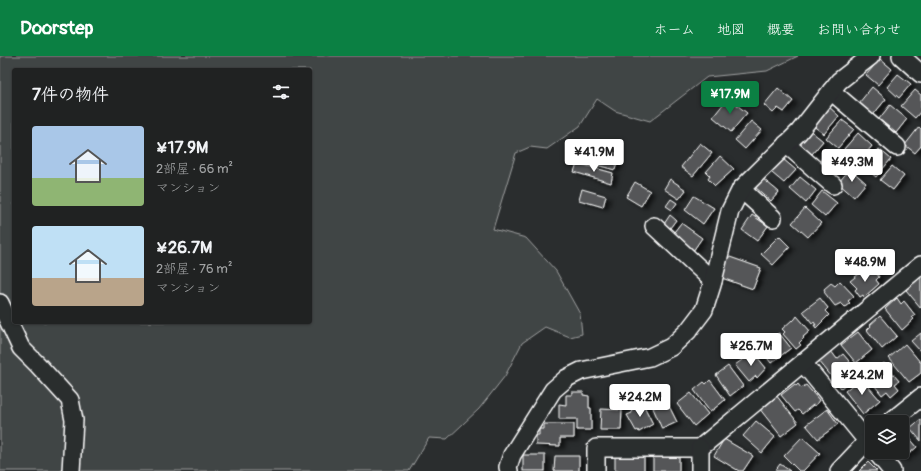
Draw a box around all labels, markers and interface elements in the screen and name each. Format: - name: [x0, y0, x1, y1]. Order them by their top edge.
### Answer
- text: Doorstep: [20, 16, 94, 40]
- text: ホーム: [654, 21, 695, 38]
- text: 地図: [717, 21, 745, 38]
- text: 概要: [767, 21, 795, 38]
- text: お問い合わせ: [817, 21, 901, 38]
- icon: filters: [270, 81, 292, 103]
- pin: ¥17.9M: [697, 81, 763, 115]
- text: 7件の物件: [32, 84, 109, 105]
- text: ¥17.9M: [710, 86, 750, 102]
- text: ¥17.9M: [156, 137, 208, 158]
- pin: ¥41.9M: [561, 139, 627, 173]
- icon: home: [64, 142, 112, 190]
- text: ¥41.9M: [574, 144, 614, 160]
- pin: ¥49.3M: [819, 149, 885, 183]
- text: ¥49.3M: [831, 154, 873, 170]
- text: 2部屋 · 66 m²: [156, 161, 233, 177]
- text: マンション: [156, 180, 220, 196]
- text: ¥26.7M: [156, 237, 212, 258]
- icon: home: [64, 242, 112, 290]
- pin: ¥48.9M: [832, 249, 898, 283]
- text: ¥48.9M: [844, 254, 886, 270]
- text: 2部屋 · 76 m²: [156, 261, 232, 277]
- text: マンション: [156, 280, 220, 296]
- pin: ¥26.7M: [718, 333, 784, 367]
- text: ¥26.7M: [730, 338, 772, 354]
- pin: ¥24.2M: [829, 362, 895, 396]
- text: ¥24.2M: [840, 367, 884, 383]
- pin: ¥24.2M: [607, 384, 673, 418]
- text: ¥24.2M: [618, 389, 662, 405]
- map controls: [865, 415, 909, 459]
- button: layers: [865, 415, 909, 459]

